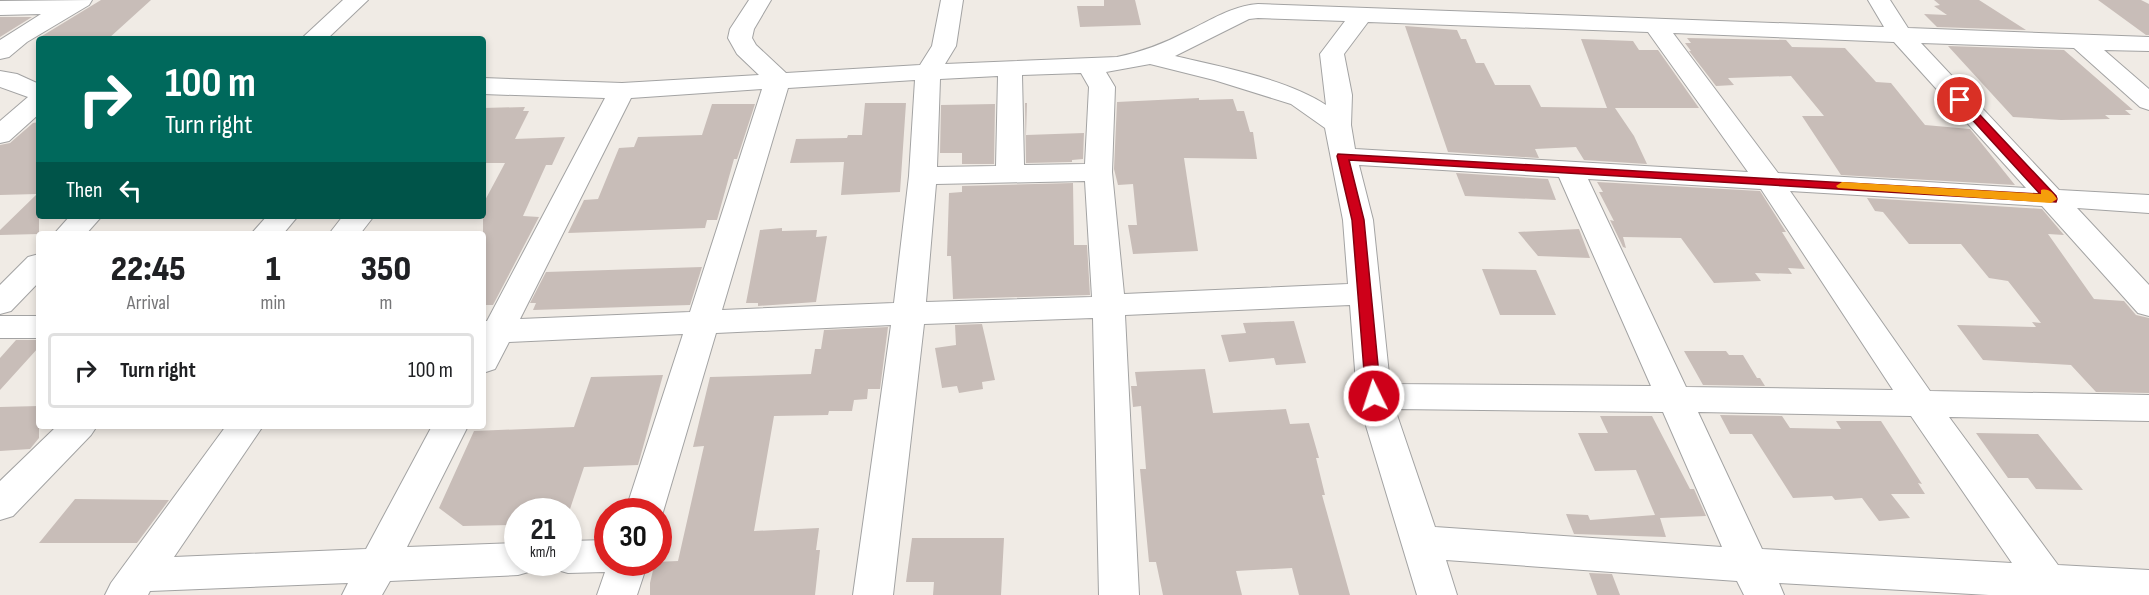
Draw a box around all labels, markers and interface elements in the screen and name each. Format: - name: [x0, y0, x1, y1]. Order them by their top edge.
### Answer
- text: 100 m: [165, 58, 256, 109]
- icon: right: [66, 60, 144, 138]
- pin: [1934, 74, 1985, 125]
- icon: arrive: [1943, 83, 1976, 116]
- text: Turn right: [165, 109, 252, 141]
- icon: left: [114, 174, 147, 207]
- text: Then: [66, 177, 102, 204]
- text: 22:45: [111, 248, 186, 291]
- text: 1: [266, 248, 280, 291]
- text: 350: [361, 248, 411, 291]
- text: Arrival: [127, 291, 170, 315]
- text: min: [261, 291, 286, 315]
- text: m: [379, 291, 392, 315]
- icon: right: [69, 354, 102, 387]
- text: Turn right: [120, 357, 196, 384]
- text: 100 m: [408, 357, 453, 384]
- position arrow: [1342, 364, 1406, 428]
- speed limit sign: 30: [594, 498, 672, 576]
- text: 21: [531, 512, 555, 548]
- text: km/h: [530, 543, 556, 562]

